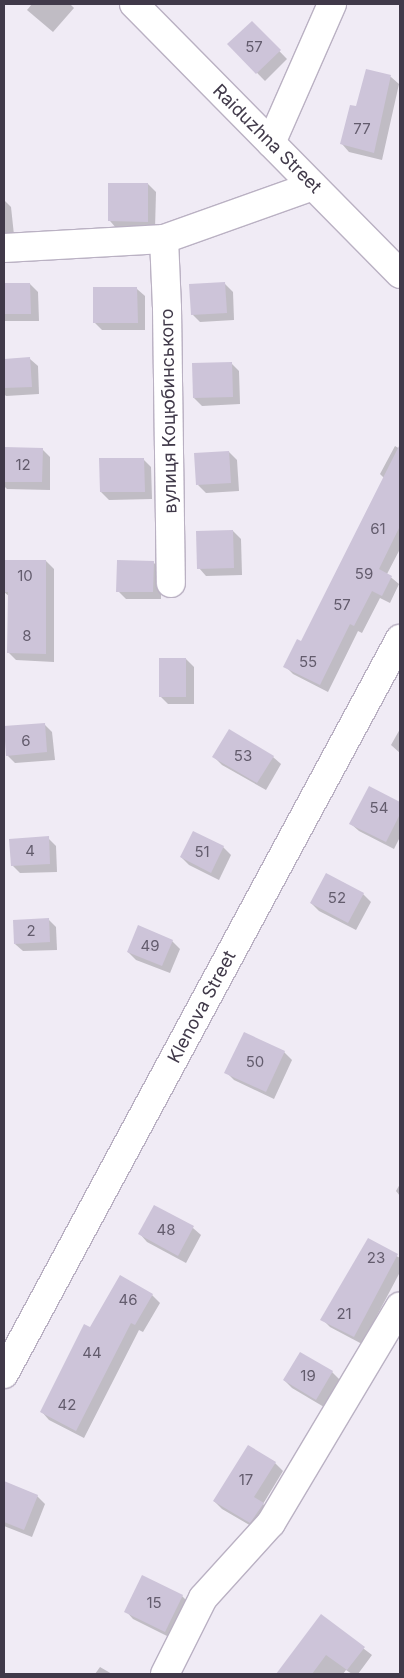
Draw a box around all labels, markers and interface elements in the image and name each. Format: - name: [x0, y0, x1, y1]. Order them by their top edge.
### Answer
- house number: 57: [245, 38, 263, 56]
- street label: Raiduzhna Street: [208, 80, 326, 198]
- house number: 77: [353, 120, 371, 138]
- street label: вулиця Коцюбинського: [156, 308, 182, 514]
- house number: 12: [15, 456, 31, 474]
- house number: 61: [370, 520, 386, 538]
- house number: 59: [355, 565, 373, 583]
- house number: 10: [17, 567, 33, 585]
- house number: 57: [333, 596, 351, 614]
- house number: 8: [22, 627, 32, 645]
- house number: 55: [299, 653, 317, 671]
- house number: 6: [21, 732, 31, 750]
- house number: 53: [234, 747, 252, 765]
- house number: 54: [370, 799, 388, 817]
- house number: 4: [25, 842, 35, 860]
- house number: 51: [194, 843, 210, 861]
- house number: 52: [328, 889, 346, 907]
- house number: 2: [26, 922, 36, 940]
- house number: 49: [141, 937, 159, 955]
- street label: Klenova Street: [163, 947, 241, 1067]
- house number: 50: [246, 1053, 264, 1071]
- house number: 48: [157, 1221, 175, 1239]
- house number: 23: [367, 1249, 385, 1267]
- house number: 46: [119, 1291, 137, 1309]
- house number: 21: [336, 1305, 352, 1323]
- house number: 44: [82, 1344, 102, 1362]
- house number: 19: [300, 1367, 316, 1385]
- house number: 42: [58, 1396, 76, 1414]
- house number: 17: [239, 1471, 253, 1489]
- house number: 15: [146, 1594, 162, 1612]

